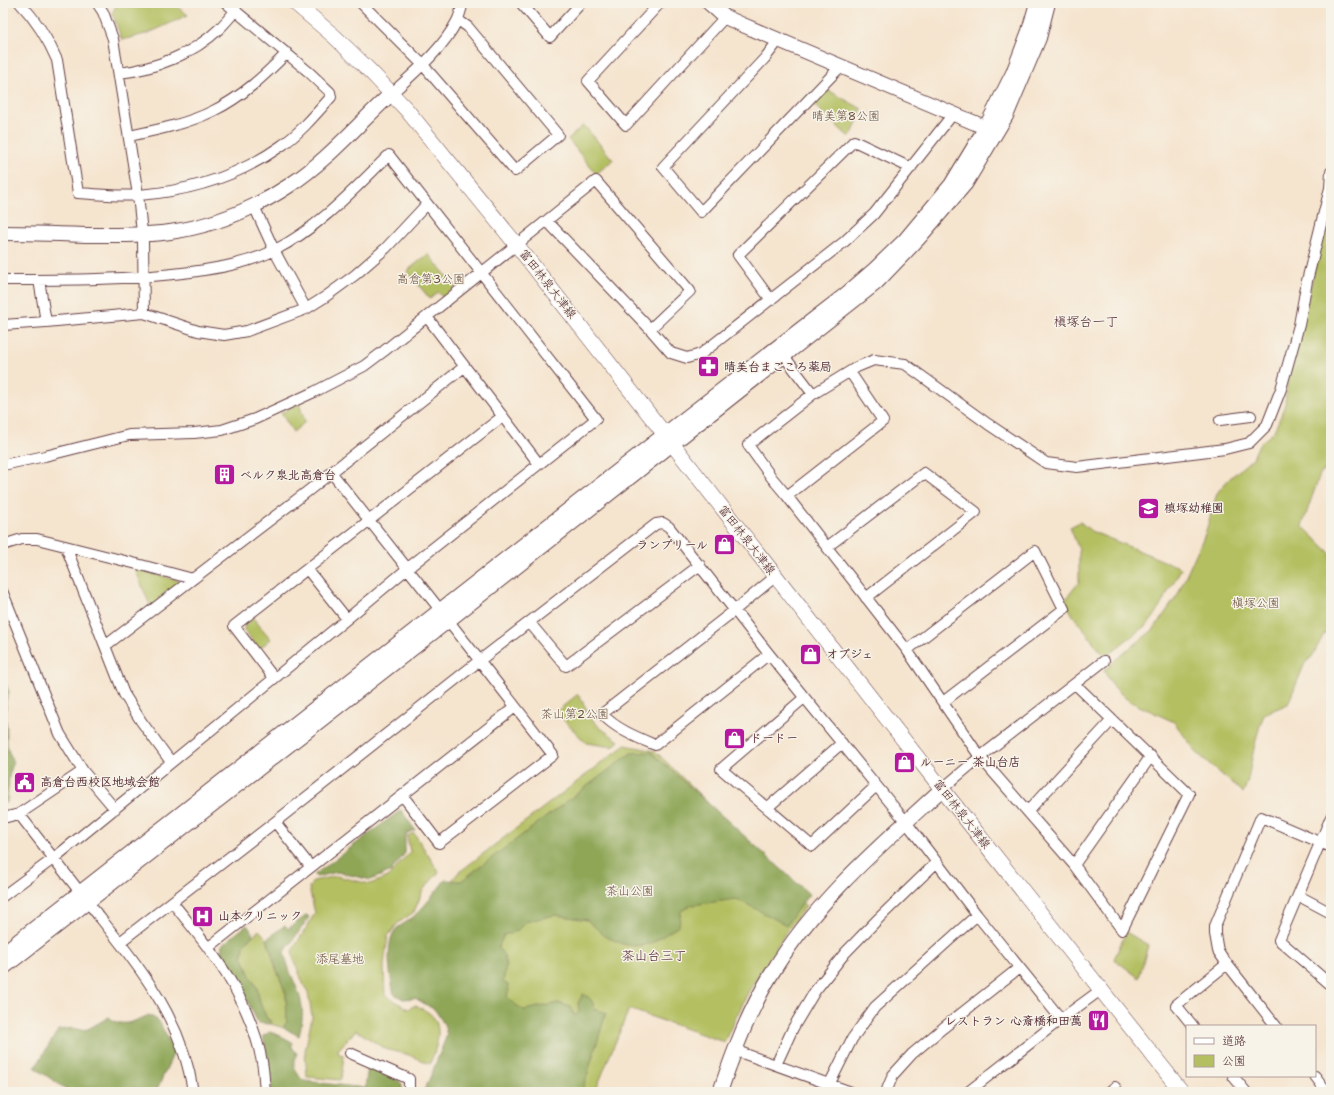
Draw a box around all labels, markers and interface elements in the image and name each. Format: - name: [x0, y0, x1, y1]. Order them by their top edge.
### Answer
- park label: 晴美第8公園: [812, 108, 880, 124]
- street label: 富田林泉大津線: [516, 246, 580, 322]
- park label: 高倉第3公園: [397, 271, 465, 287]
- district label: 槇塚台一丁: [1053, 313, 1119, 330]
- pharmacy icon: 晴美台まごころ薬局: [696, 354, 722, 380]
- place label: 晴美台まごころ薬局: [724, 359, 832, 375]
- building icon: ベルク泉北高倉台: [212, 462, 238, 488]
- place label: ベルク泉北高倉台: [240, 467, 336, 483]
- school or university icon: 槙塚幼稚園: [1136, 495, 1162, 521]
- place label: 槙塚幼稚園: [1164, 500, 1224, 516]
- street label: 富田林泉大津線: [715, 502, 779, 578]
- shop icon: ランプリール: [711, 532, 737, 558]
- place label: ランプリール: [636, 537, 708, 553]
- park label: 槇塚公園: [1232, 595, 1280, 611]
- shop icon: オブジェ: [798, 641, 824, 667]
- place label: オブジェ: [826, 646, 873, 662]
- park label: 茶山第2公園: [541, 706, 609, 722]
- shop icon: ドードー: [722, 725, 748, 751]
- place label: ドードー: [750, 730, 798, 746]
- shop icon: ルーニー 茶山台店: [892, 749, 918, 775]
- place label: ルーニー 茶山台店: [920, 754, 1021, 770]
- public building icon: 高倉台西校区地域会館: [12, 769, 38, 795]
- place label: 高倉台西校区地域会館: [40, 774, 160, 790]
- street label: 富田林泉大津線: [930, 776, 994, 852]
- park label: 茶山公園: [606, 883, 654, 899]
- hospital icon: 山本クリニック: [190, 903, 216, 929]
- place label: 山本クリニック: [218, 908, 302, 924]
- district label: 茶山台三丁: [621, 947, 687, 964]
- park label: 添尾墓地: [316, 951, 364, 967]
- restaurant icon: レストラン 心斎橋和田萬: [1085, 1008, 1111, 1034]
- place label: レストラン 心斎橋和田萬: [945, 1013, 1082, 1029]
- legend: [1186, 1025, 1316, 1077]
- text: 道路: [1222, 1033, 1246, 1049]
- text: 公園: [1222, 1053, 1246, 1069]

